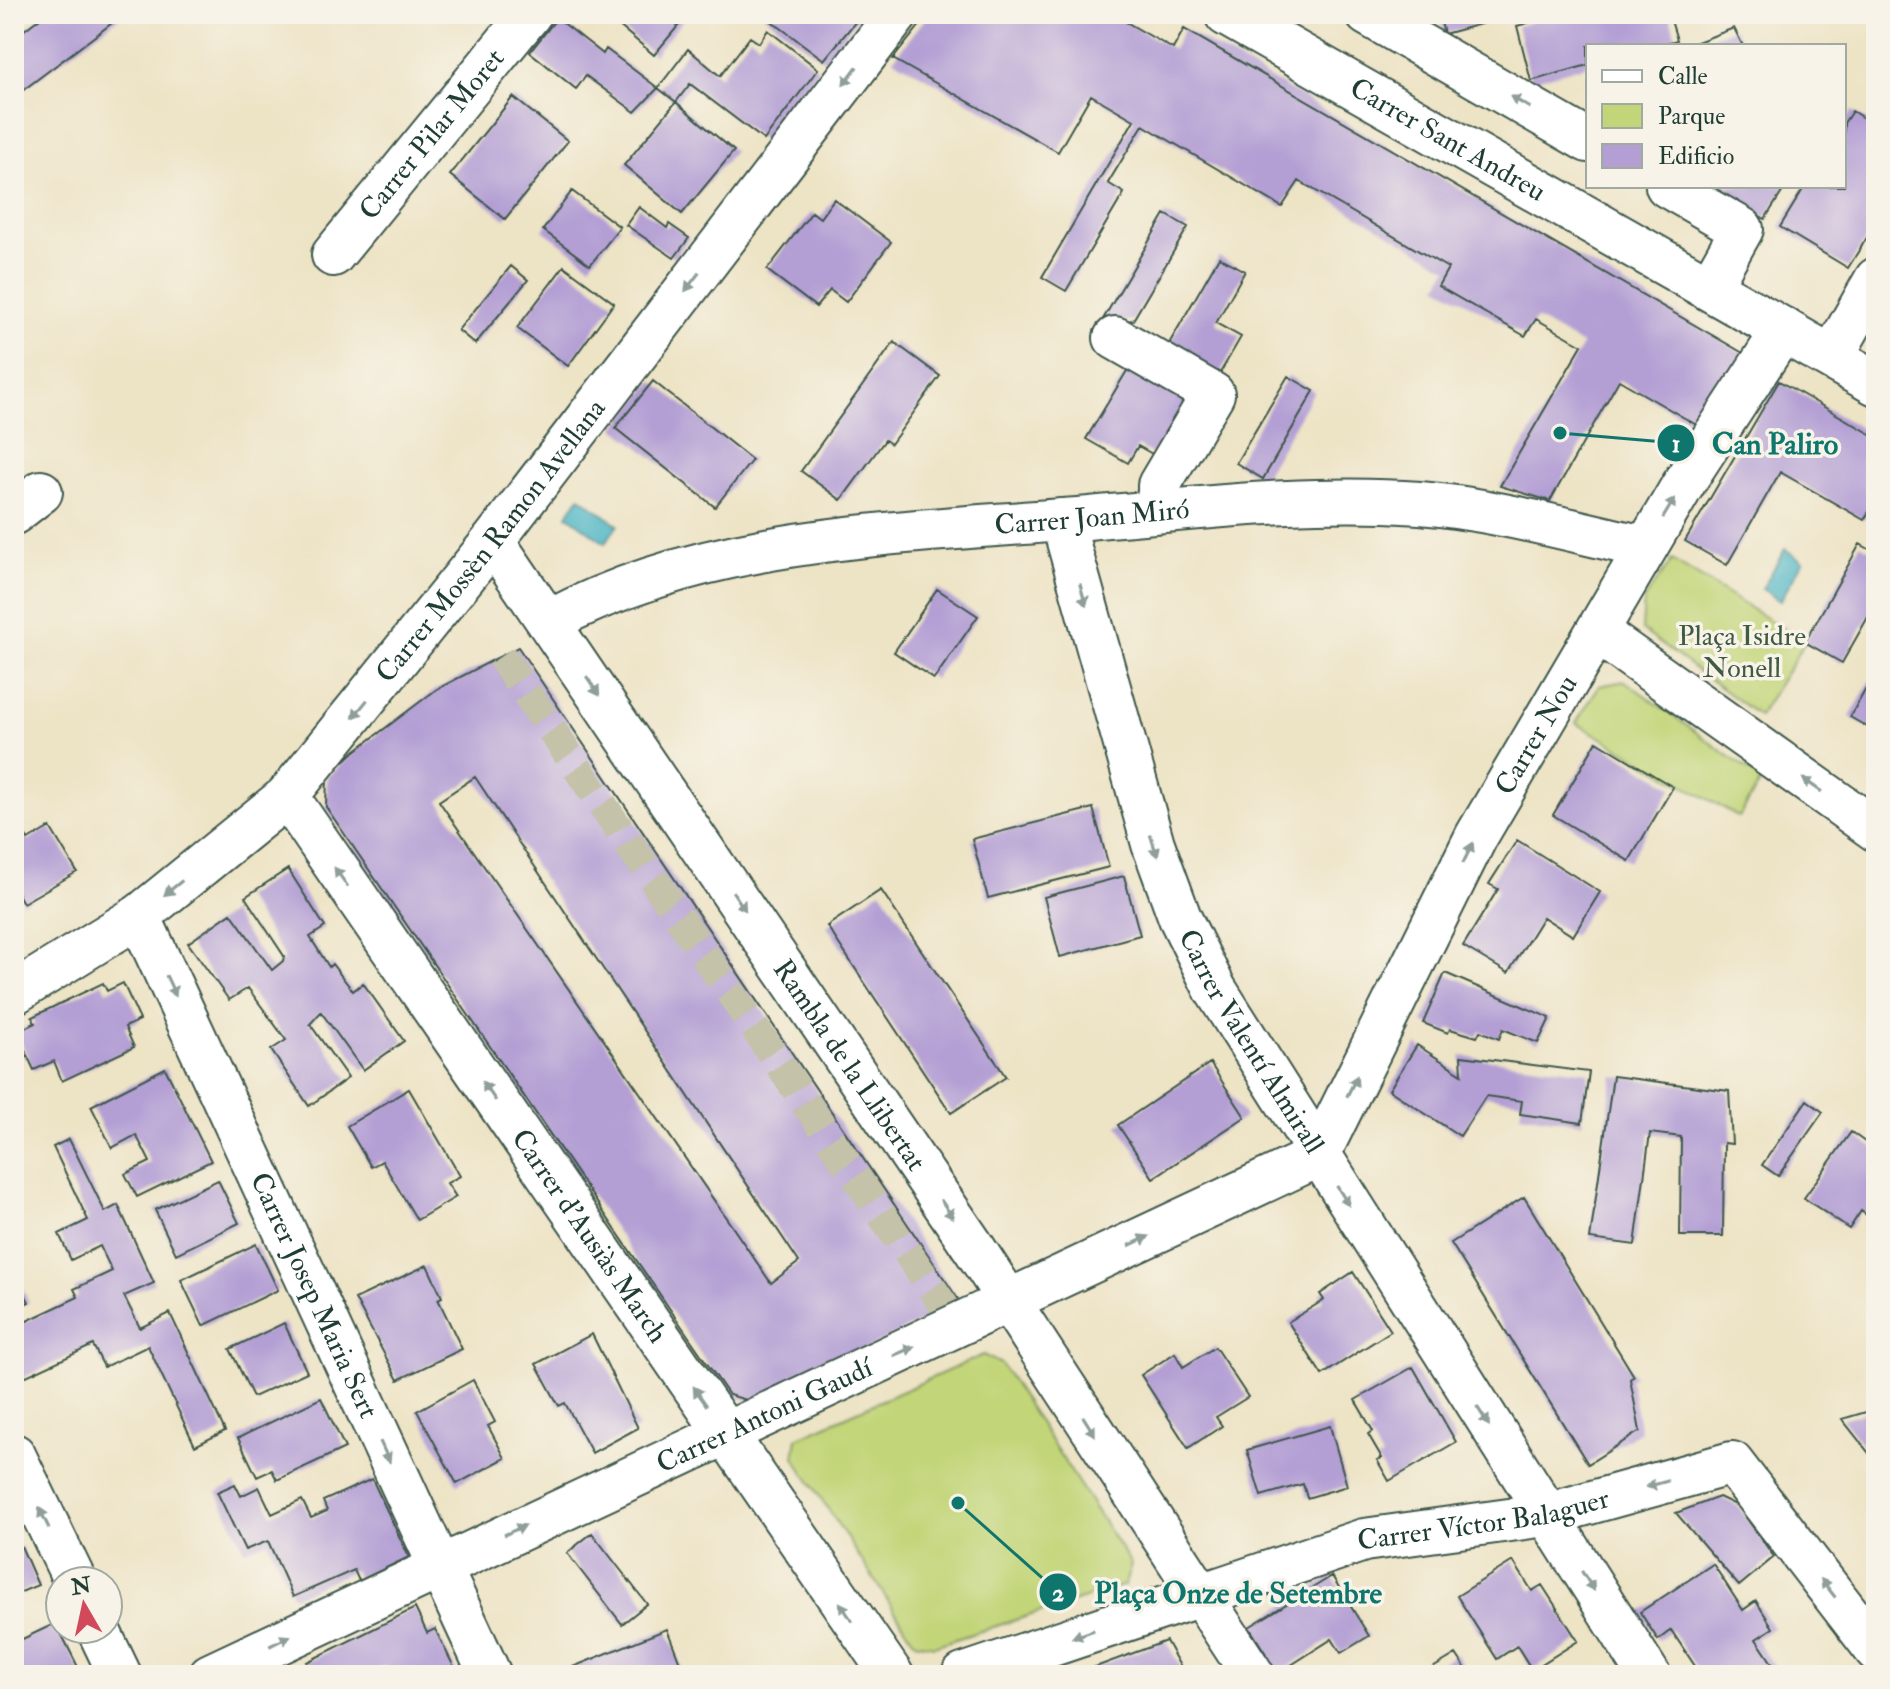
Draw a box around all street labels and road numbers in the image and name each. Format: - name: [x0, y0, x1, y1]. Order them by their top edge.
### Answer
- street label: Carrer Pilar Moret: [352, 42, 512, 227]
- street label: Carrer Sant Andreu: [1344, 70, 1552, 209]
- street label: Carrer Mossèn Ramon Avellana: [368, 391, 613, 690]
- street label: Carrer Joan Miró: [993, 491, 1191, 543]
- street label: Carrer Nou: [1487, 669, 1585, 801]
- street label: Carrer Valentí Almirall: [1171, 924, 1332, 1160]
- street label: Rambla de la Llibertat: [765, 953, 934, 1177]
- street label: Carrer d'Ausiàs March: [504, 1122, 676, 1350]
- street label: Carrer Josep Maria Sert: [243, 1167, 386, 1424]
- street label: Carrer Antoni Gaudí: [651, 1349, 880, 1481]
- street label: Carrer Víctor Balaguer: [1355, 1481, 1614, 1558]

